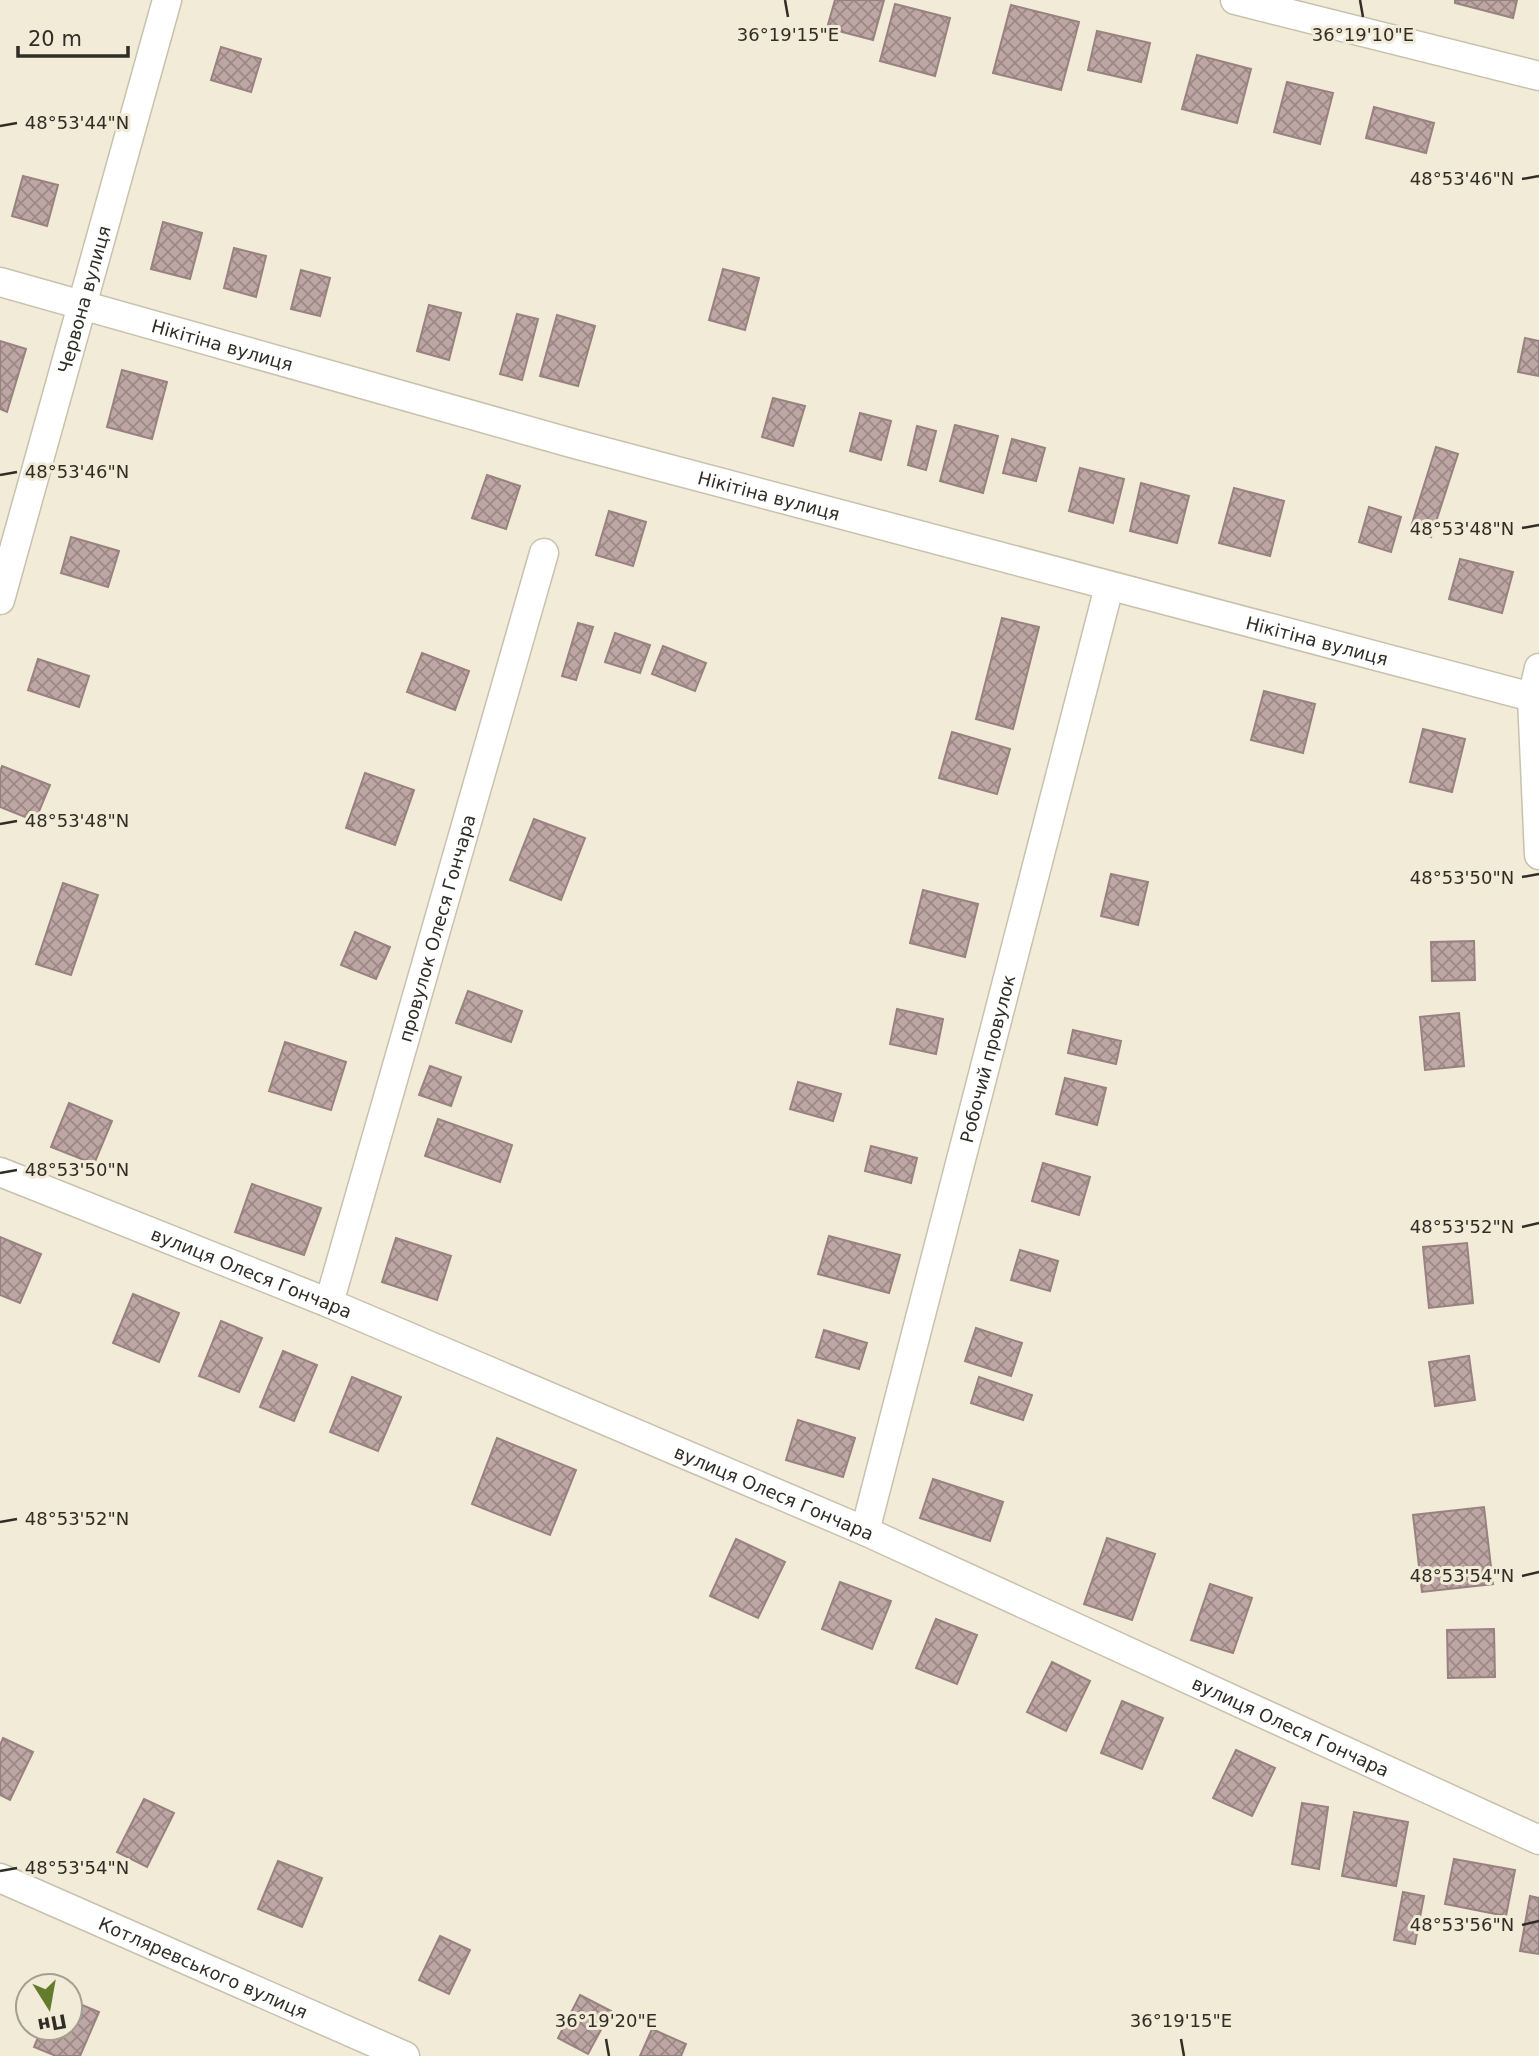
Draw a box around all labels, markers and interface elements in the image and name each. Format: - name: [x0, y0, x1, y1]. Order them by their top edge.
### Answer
- scale bar: [18, 14, 128, 58]
- text: 36°19'15"E: [737, 24, 839, 45]
- text: 36°19'10"E: [1312, 24, 1414, 45]
- text: 20 m: [28, 27, 82, 51]
- text: 48°53'44"N: [25, 112, 129, 133]
- text: 48°53'46"N: [1410, 168, 1514, 189]
- street label: Червона вулиця: [53, 223, 114, 376]
- street label: Нікітіна вулиця: [149, 315, 296, 375]
- text: 48°53'46"N: [25, 461, 129, 482]
- street label: Нікітіна вулиця: [696, 466, 842, 524]
- text: 48°53'48"N: [1410, 518, 1514, 539]
- street label: Нікітіна вулиця: [1244, 611, 1390, 669]
- text: 48°53'48"N: [25, 810, 129, 831]
- street label: провулок Олеся Гончара: [394, 812, 479, 1044]
- text: 48°53'50"N: [1410, 867, 1514, 888]
- street label: Робочий провулок: [955, 972, 1019, 1145]
- text: 48°53'50"N: [25, 1159, 129, 1180]
- text: 48°53'52"N: [1410, 1216, 1514, 1237]
- street label: вулиця Олеся Гончара: [148, 1223, 355, 1322]
- street label: вулиця Олеся Гончара: [671, 1441, 877, 1544]
- text: 48°53'52"N: [25, 1508, 129, 1529]
- text: 48°53'54"N: [1410, 1565, 1514, 1586]
- street label: вулиця Олеся Гончара: [1189, 1672, 1393, 1780]
- text: 48°53'54"N: [25, 1857, 129, 1878]
- street label: Котляревського вулиця: [96, 1912, 311, 2022]
- text: 48°53'56"N: [1410, 1914, 1514, 1935]
- north arrow: [14, 1972, 84, 2042]
- text: Пн: [36, 2010, 69, 2037]
- text: 36°19'20"E: [555, 2010, 657, 2031]
- text: 36°19'15"E: [1130, 2010, 1232, 2031]

